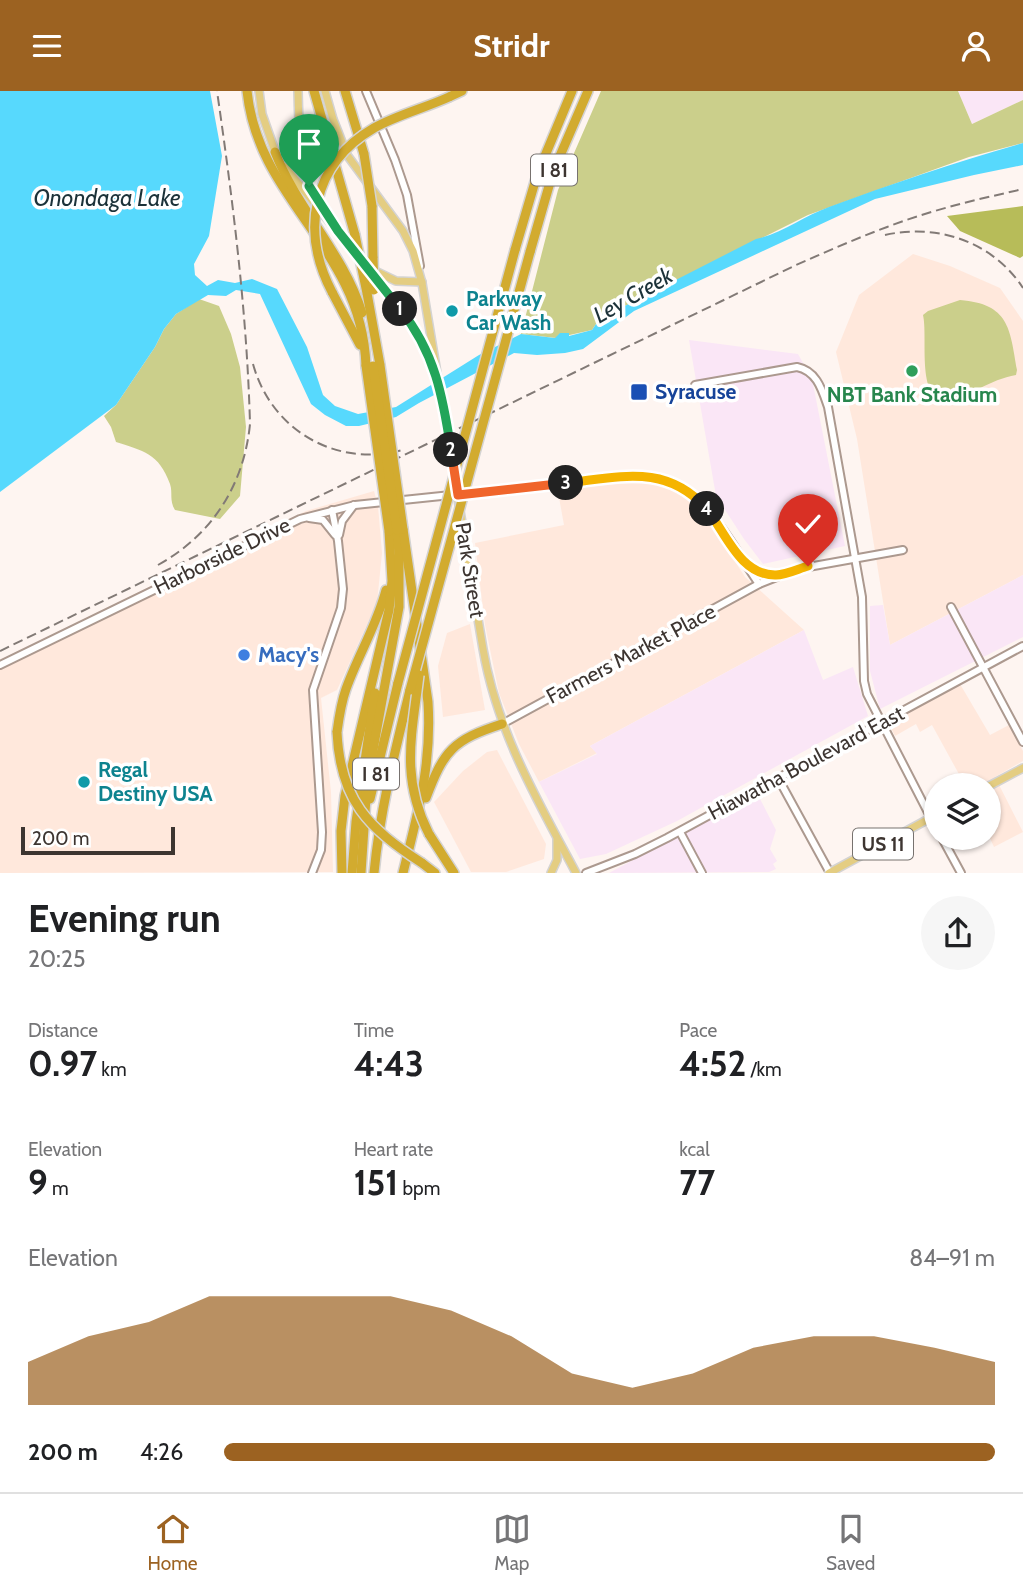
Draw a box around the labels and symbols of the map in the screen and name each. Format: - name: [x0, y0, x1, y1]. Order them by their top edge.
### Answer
- pin: [279, 114, 339, 186]
- road number: I 81: [531, 155, 577, 185]
- water label: Onondaga Lake: [34, 184, 180, 212]
- water label: Ley Creek: [588, 261, 679, 329]
- place label: Parkway Car Wash: [466, 286, 551, 335]
- pin: 1: [382, 291, 418, 326]
- marker: Parkway Car Wash: [444, 303, 460, 319]
- marker: NBT Bank Stadium: [904, 363, 920, 379]
- place label: Syracuse: [655, 379, 737, 404]
- marker: Syracuse: [629, 382, 649, 402]
- place label: NBT Bank Stadium: [827, 382, 997, 407]
- pin: 2: [434, 433, 468, 467]
- pin: 3: [548, 465, 584, 501]
- pin: 4: [690, 491, 724, 527]
- pin: [778, 494, 838, 566]
- street label: Harborside Drive: [150, 512, 294, 599]
- street label: Park Street: [451, 520, 490, 620]
- street label: Farmers Market Place: [542, 598, 720, 709]
- place label: Macy's: [258, 642, 319, 667]
- marker: Macy's: [236, 647, 252, 663]
- street label: Hiawatha Boulevard East: [704, 700, 908, 825]
- place label: Regal Destiny USA: [98, 757, 213, 806]
- road number: I 81: [353, 759, 399, 789]
- marker: Regal Destiny USA: [76, 774, 92, 790]
- scale bar: [21, 823, 175, 855]
- road number: US 11: [853, 829, 913, 859]

